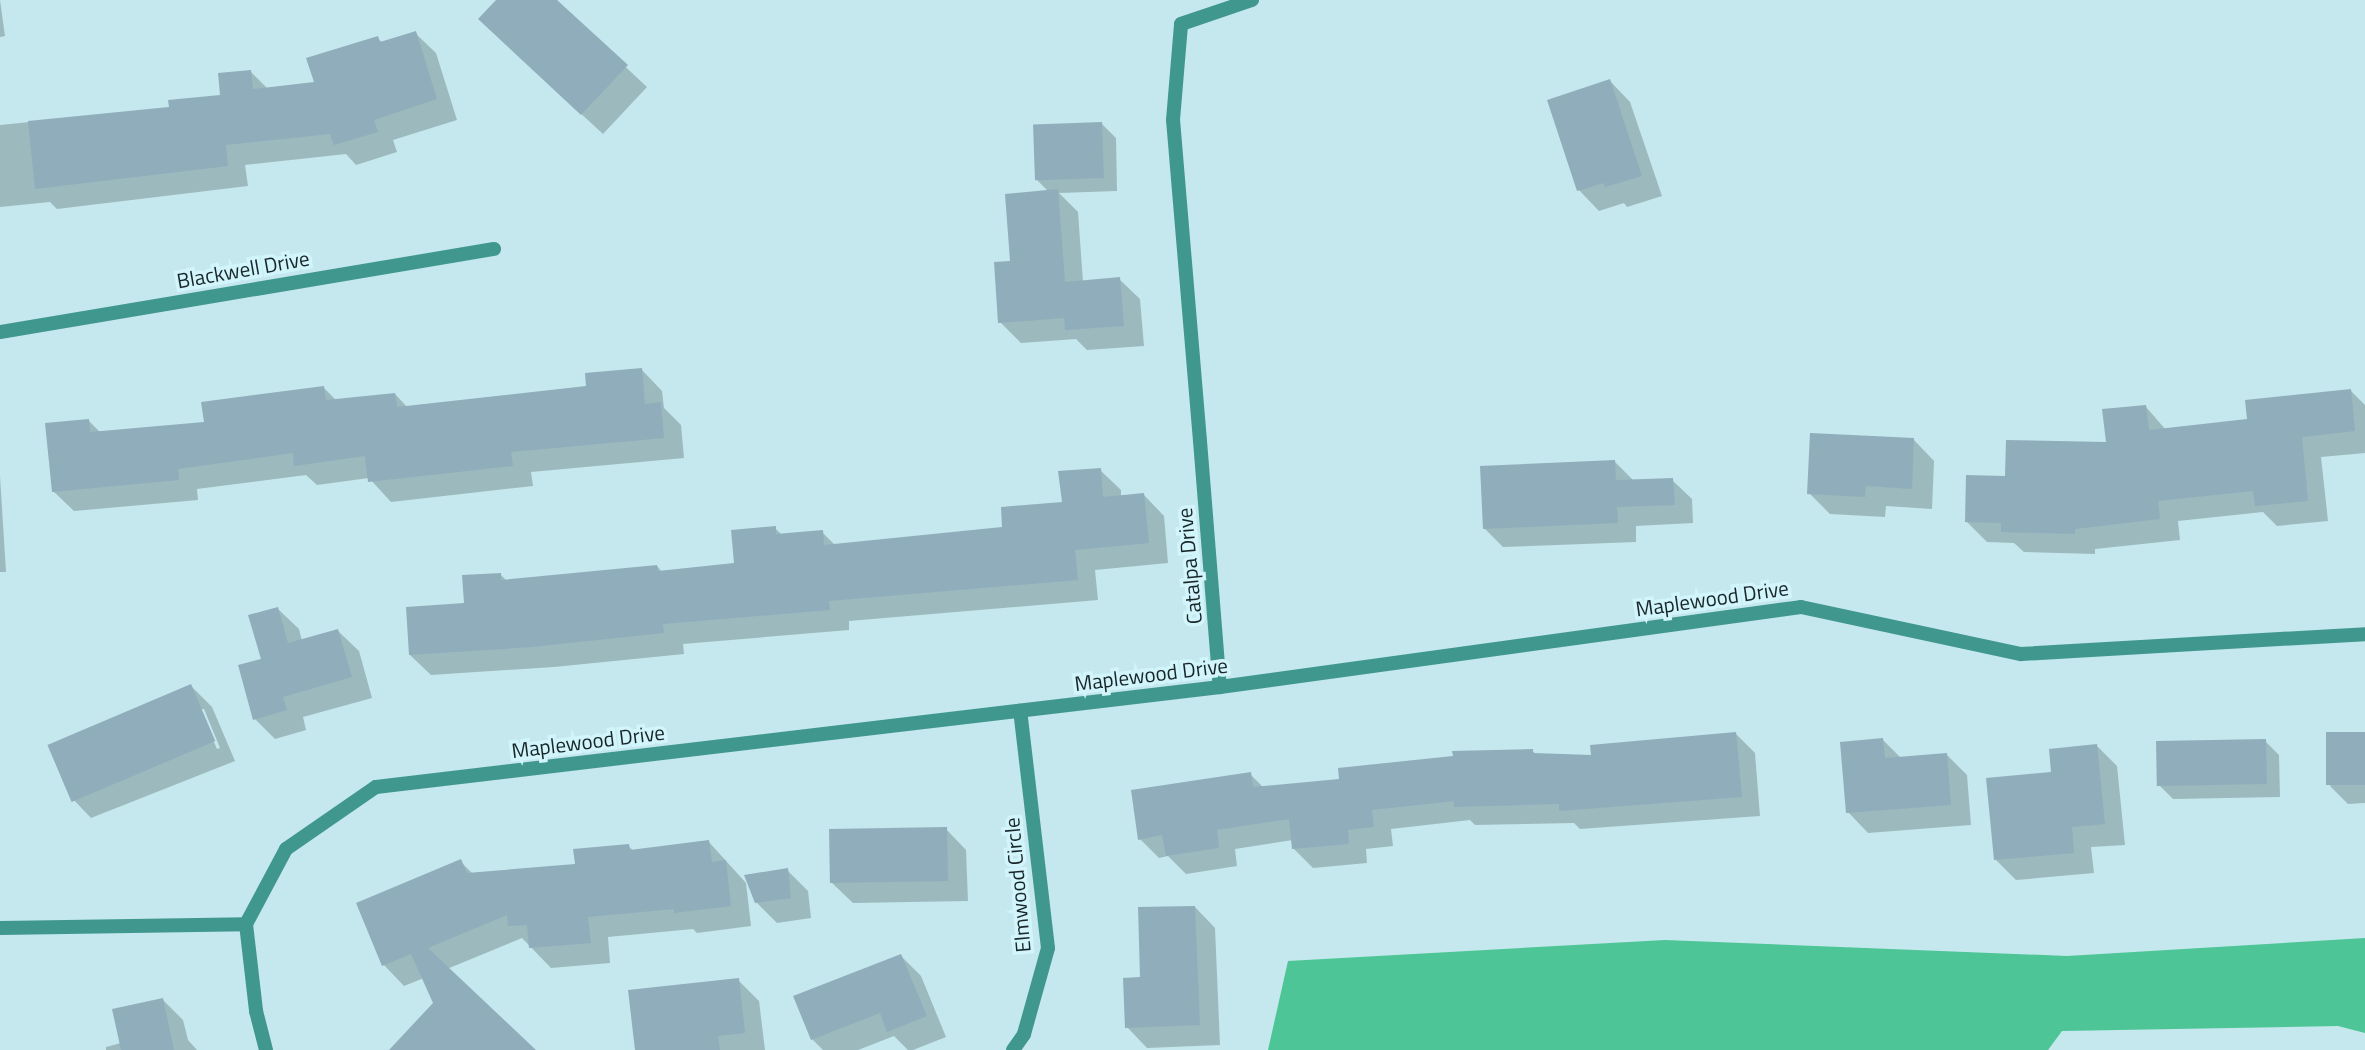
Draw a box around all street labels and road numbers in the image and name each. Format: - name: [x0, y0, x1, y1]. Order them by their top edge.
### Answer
- street label: Blackwell Drive: [175, 245, 311, 293]
- street label: Catalpa Drive: [1171, 507, 1207, 625]
- street label: Maplewood Drive: [1634, 575, 1790, 621]
- street label: Maplewood Drive: [1073, 652, 1229, 696]
- street label: Maplewood Drive: [510, 719, 666, 763]
- street label: Elmwood Circle: [999, 816, 1035, 954]

